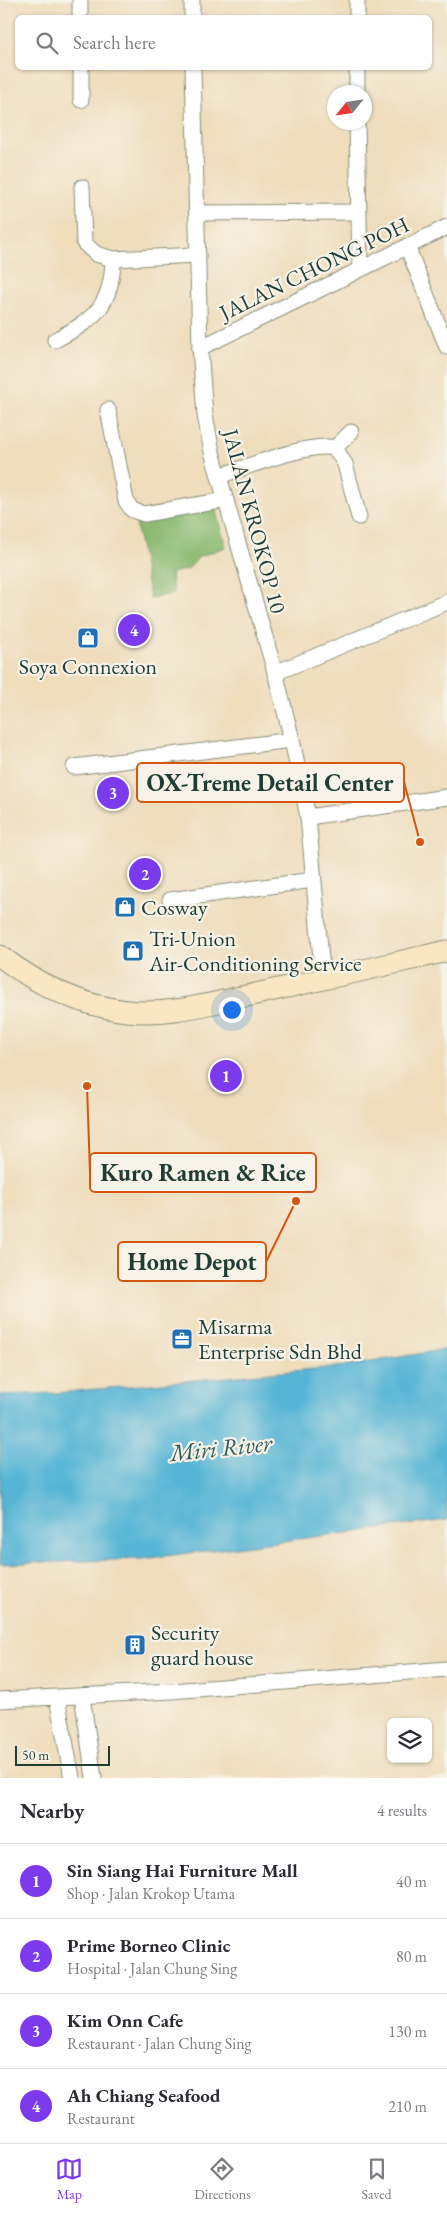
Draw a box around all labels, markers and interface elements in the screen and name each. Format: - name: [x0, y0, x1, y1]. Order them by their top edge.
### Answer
- search box: [15, 15, 432, 70]
- icon: search: [33, 29, 61, 57]
- text: Search here: [73, 30, 155, 55]
- north arrow: [327, 85, 372, 130]
- street label: JALAN CHONG POH: [213, 210, 414, 328]
- street label: JALAN KROKOP 10: [215, 424, 293, 617]
- pin: 4: [118, 611, 150, 649]
- shop icon: Soya Connexion: [76, 626, 100, 650]
- place label: Soya Connexion: [19, 652, 158, 681]
- callout: OX-Treme Detail Center: [137, 763, 404, 802]
- text: OX-Treme Detail Center: [147, 767, 393, 798]
- pin: 3: [97, 774, 129, 812]
- pin: 2: [129, 855, 161, 893]
- place label: Cosway: [141, 893, 208, 922]
- shop icon: Cosway: [113, 895, 137, 919]
- place label: Tri-Union Air-Conditioning Service: [148, 924, 362, 978]
- shop icon: Tri-Union Air-Conditioning Service: [121, 939, 145, 963]
- your location: [219, 997, 245, 1023]
- pin: 1: [210, 1057, 242, 1095]
- callout: Kuro Ramen & Rice: [90, 1153, 316, 1192]
- text: Kuro Ramen & Rice: [100, 1157, 306, 1188]
- callout: Home Depot: [118, 1242, 266, 1281]
- text: Home Depot: [128, 1246, 256, 1277]
- place label: Misarma Enterprise Sdn Bhd: [198, 1312, 363, 1366]
- office icon: Misarma Enterprise Sdn Bhd: [170, 1327, 194, 1351]
- water label: Miri River: [167, 1427, 275, 1468]
- place label: Security guard house: [151, 1618, 254, 1672]
- building icon: Security guard house: [123, 1633, 147, 1657]
- map controls: [387, 1718, 432, 1763]
- button: layers: [387, 1718, 432, 1763]
- scale bar: [15, 1743, 110, 1766]
- text: 50 m: [22, 1746, 49, 1764]
- text: Nearby: [20, 1797, 84, 1824]
- text: 4 results: [377, 1800, 427, 1821]
- text: Sin Siang Hai Furniture Mall: [67, 1858, 298, 1883]
- text: 1: [32, 1871, 40, 1892]
- text: 40 m: [396, 1871, 427, 1892]
- text: Shop · Jalan Krokop Utama: [67, 1883, 235, 1904]
- text: Prime Borneo Clinic: [67, 1933, 230, 1958]
- text: 2: [32, 1946, 40, 1967]
- text: 80 m: [396, 1946, 427, 1967]
- text: Hospital · Jalan Chung Sing: [67, 1958, 237, 1979]
- text: Kim Onn Cafe: [67, 2008, 183, 2033]
- text: 3: [32, 2021, 40, 2042]
- text: 130 m: [388, 2021, 427, 2042]
- text: Restaurant · Jalan Chung Sing: [67, 2033, 252, 2054]
- text: Ah Chiang Seafood: [67, 2083, 220, 2108]
- text: 4: [32, 2096, 40, 2117]
- text: 210 m: [388, 2096, 427, 2117]
- text: Restaurant: [67, 2108, 135, 2129]
- tab: Map: [55, 2155, 83, 2203]
- tab: Directions: [194, 2155, 251, 2203]
- tab: Saved: [362, 2155, 392, 2203]

